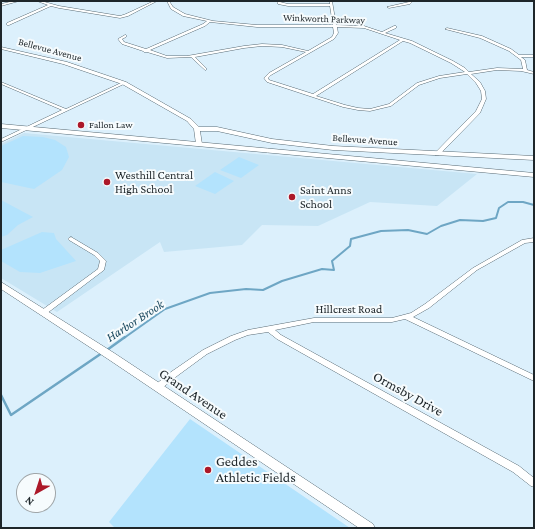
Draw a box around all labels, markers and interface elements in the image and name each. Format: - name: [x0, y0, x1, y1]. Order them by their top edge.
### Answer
- street label: Winkworth Parkway: [283, 12, 365, 26]
- street label: Bellevue Avenue: [17, 36, 83, 64]
- place label: Fallon Law: [89, 119, 133, 131]
- marker: Fallon Law: [76, 120, 86, 130]
- street label: Bellevue Avenue: [332, 132, 398, 148]
- place label: Westhill Central High School: [115, 168, 193, 196]
- marker: Westhill Central High School: [102, 177, 112, 187]
- place label: Saint Anns School: [300, 183, 351, 211]
- marker: Saint Anns School: [287, 192, 297, 202]
- water label: Harbor Brook: [103, 297, 167, 345]
- street label: Hillcrest Road: [316, 302, 382, 316]
- street label: Grand Avenue: [156, 365, 230, 423]
- street label: Ormsby Drive: [370, 368, 446, 420]
- place label: Geddes Athletic Fields: [216, 454, 296, 486]
- marker: Geddes Athletic Fields: [203, 465, 213, 475]
- north arrow: [16, 473, 56, 513]
- text: N: [22, 495, 36, 509]

